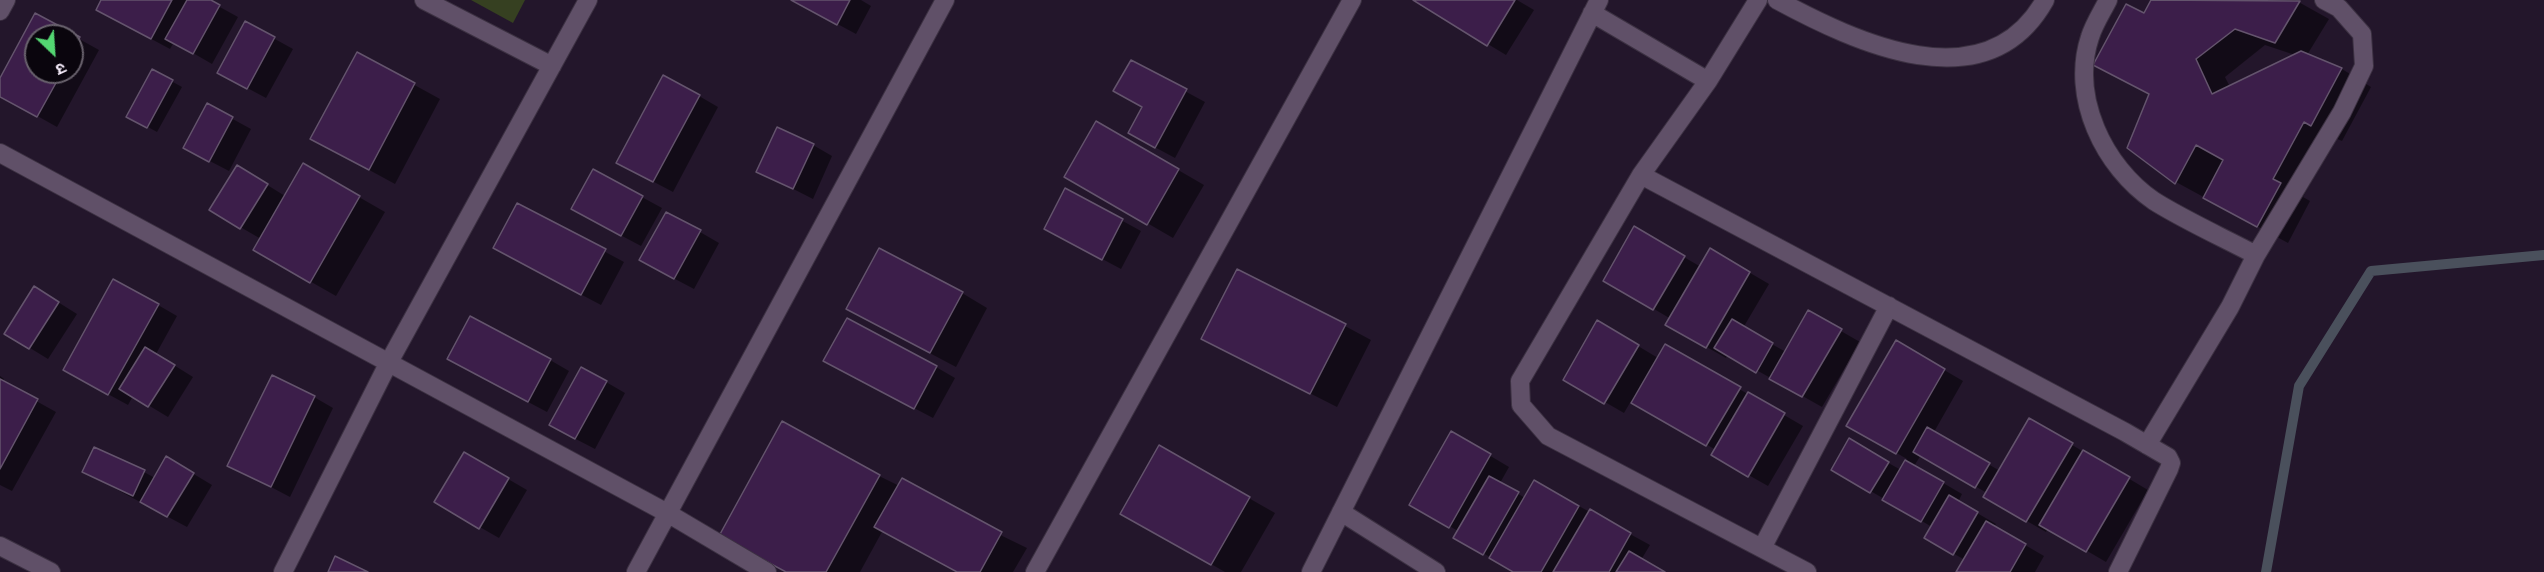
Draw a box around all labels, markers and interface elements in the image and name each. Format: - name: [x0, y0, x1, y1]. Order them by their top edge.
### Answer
- north arrow: [24, 24, 84, 84]
- text: उ: [53, 58, 69, 80]

